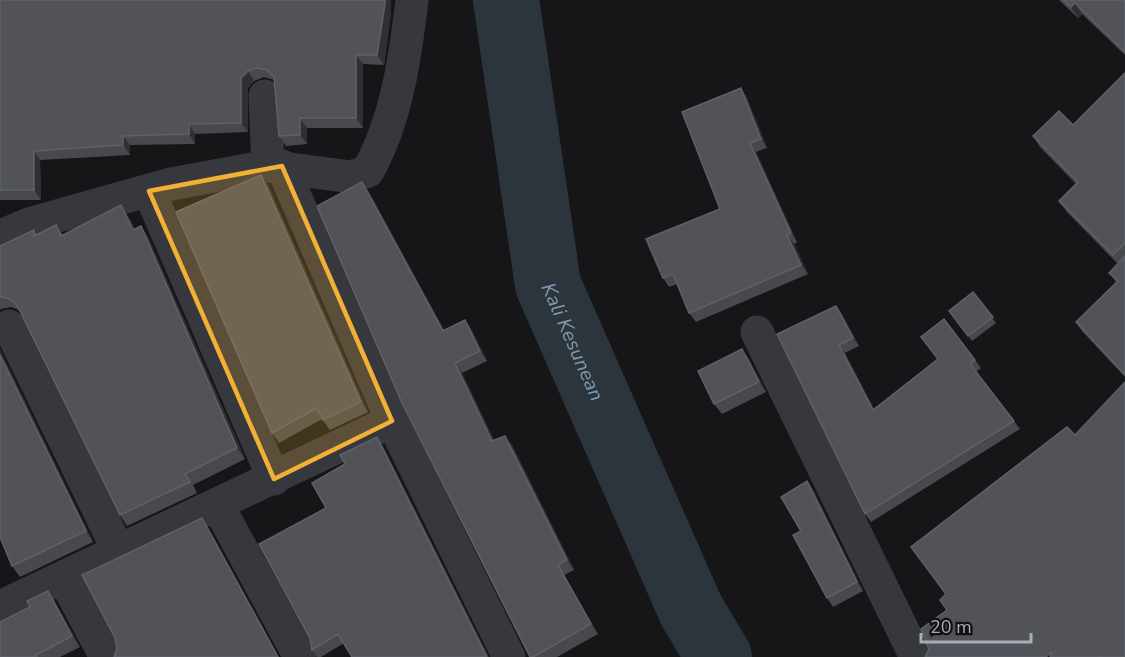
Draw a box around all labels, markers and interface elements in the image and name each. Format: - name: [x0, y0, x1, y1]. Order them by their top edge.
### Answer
- water label: Kali Kesunean: [535, 278, 611, 405]
- scale bar: [921, 606, 1030, 644]
- text: 20 m: [930, 615, 972, 639]

